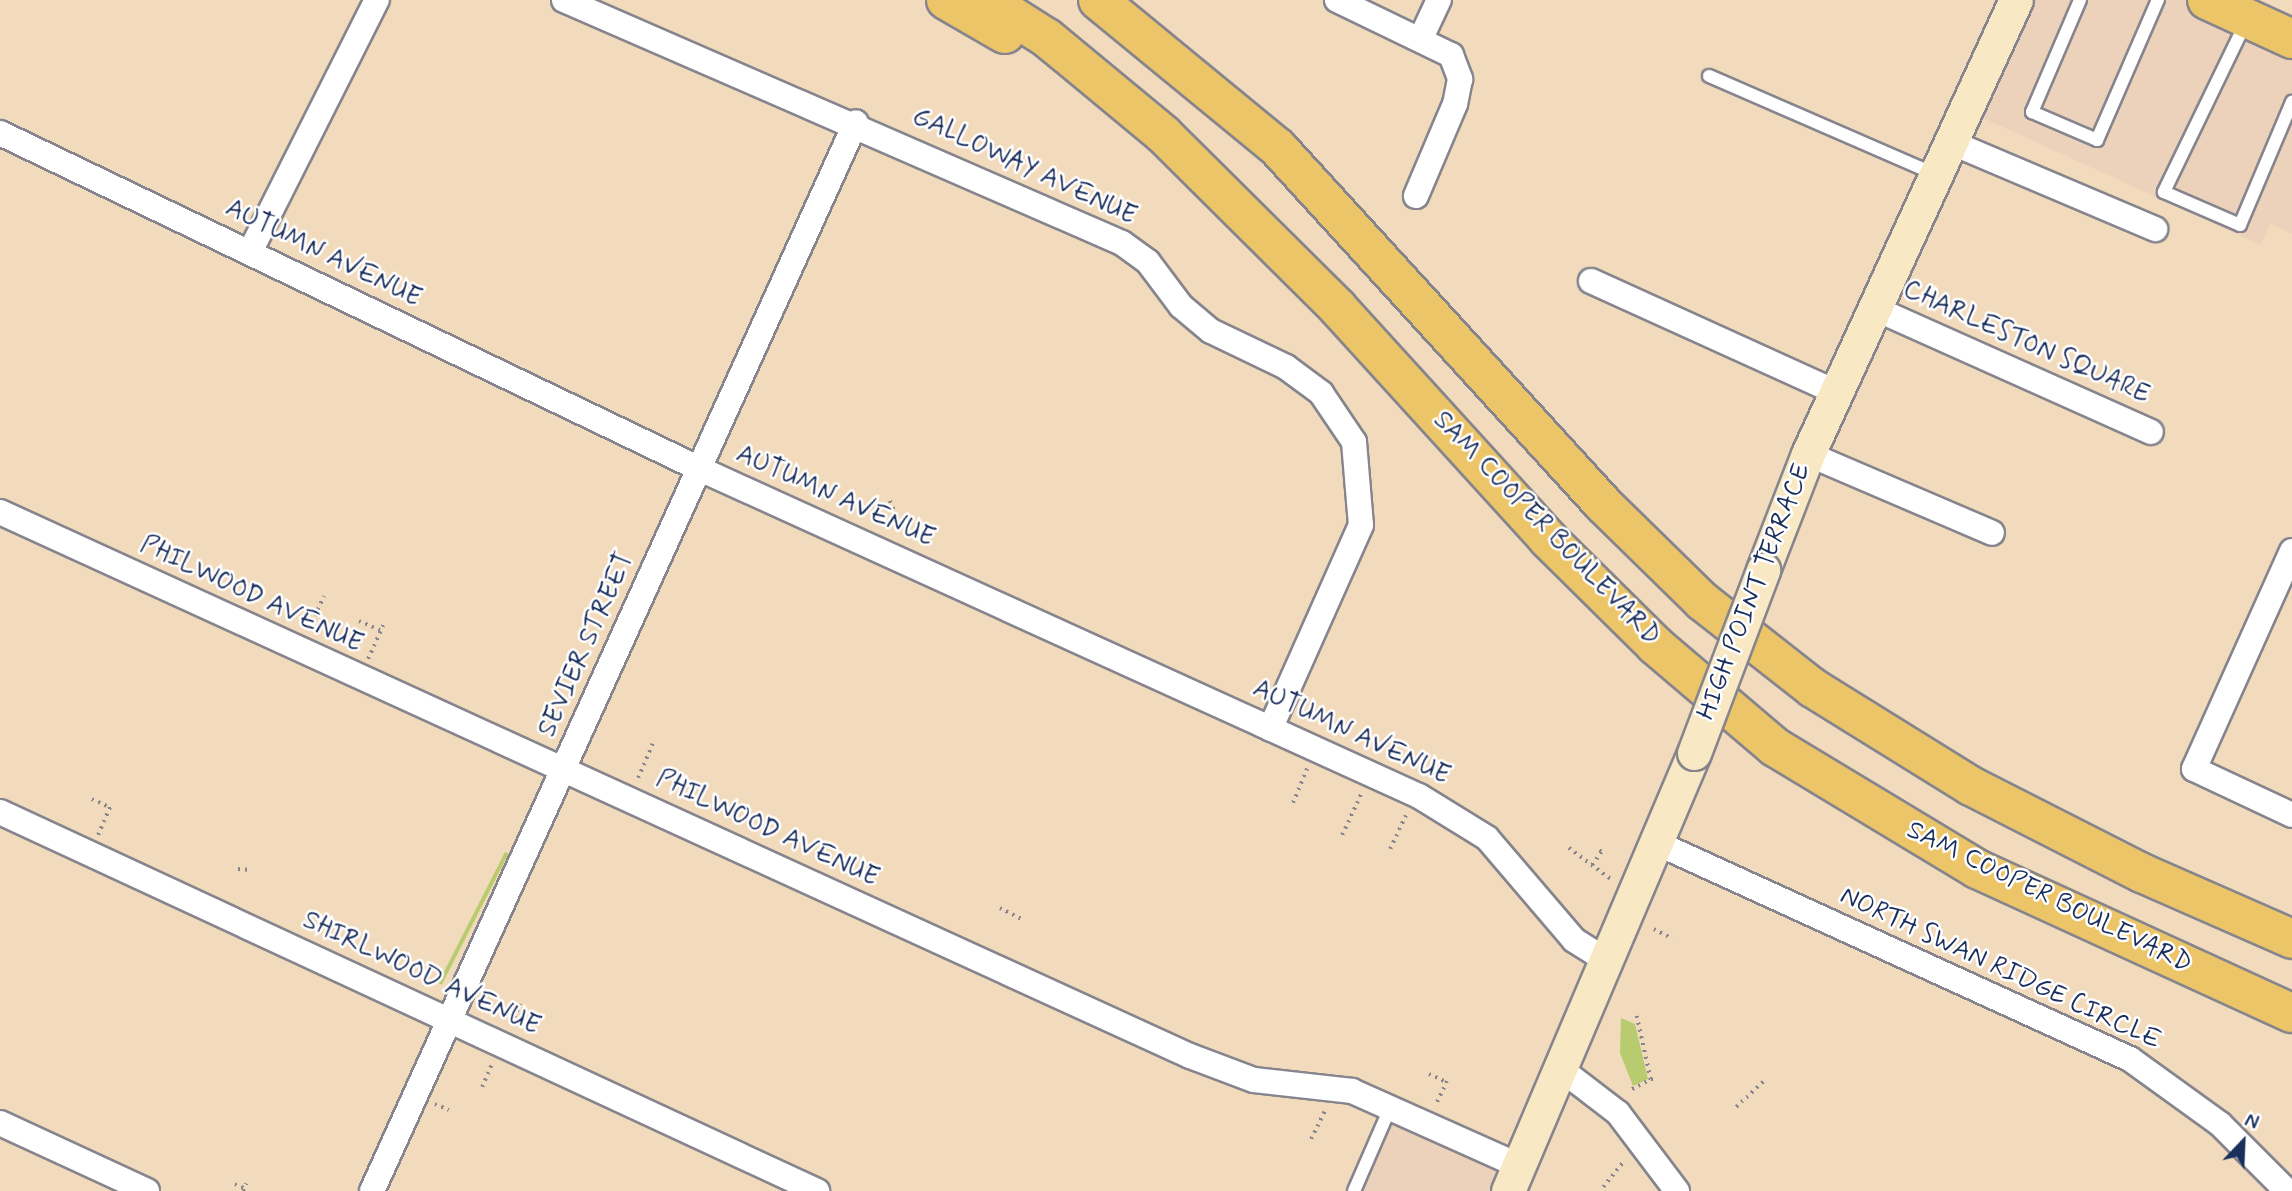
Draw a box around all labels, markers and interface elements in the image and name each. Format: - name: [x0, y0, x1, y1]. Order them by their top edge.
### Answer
- street label: GALLOWAY AVENUE: [908, 102, 1140, 232]
- street label: AUTUMN AVENUE: [220, 193, 426, 315]
- street label: CHARLESTON SQUARE: [1896, 274, 2156, 412]
- street label: SAM COOPER BOULEVARD: [1425, 405, 1667, 653]
- street label: AUTUMN AVENUE: [731, 439, 939, 555]
- street label: HIGH POINT TERRACE: [1692, 459, 1818, 725]
- street label: PHILWOOD AVENUE: [135, 530, 367, 660]
- street label: SEVIER STREET: [532, 548, 642, 742]
- street label: AUTUMN AVENUE: [1248, 674, 1454, 792]
- street label: PHILWOOD AVENUE: [651, 764, 883, 894]
- street label: SAM COOPER BOULEVARD: [1900, 815, 2198, 981]
- street label: NORTH SWAN RIDGE CIRCLE: [1833, 880, 2167, 1058]
- street label: SHIRLWOOD AVENUE: [297, 905, 545, 1043]
- north arrow: [2208, 1107, 2278, 1177]
- text: N: [2241, 1108, 2262, 1136]

